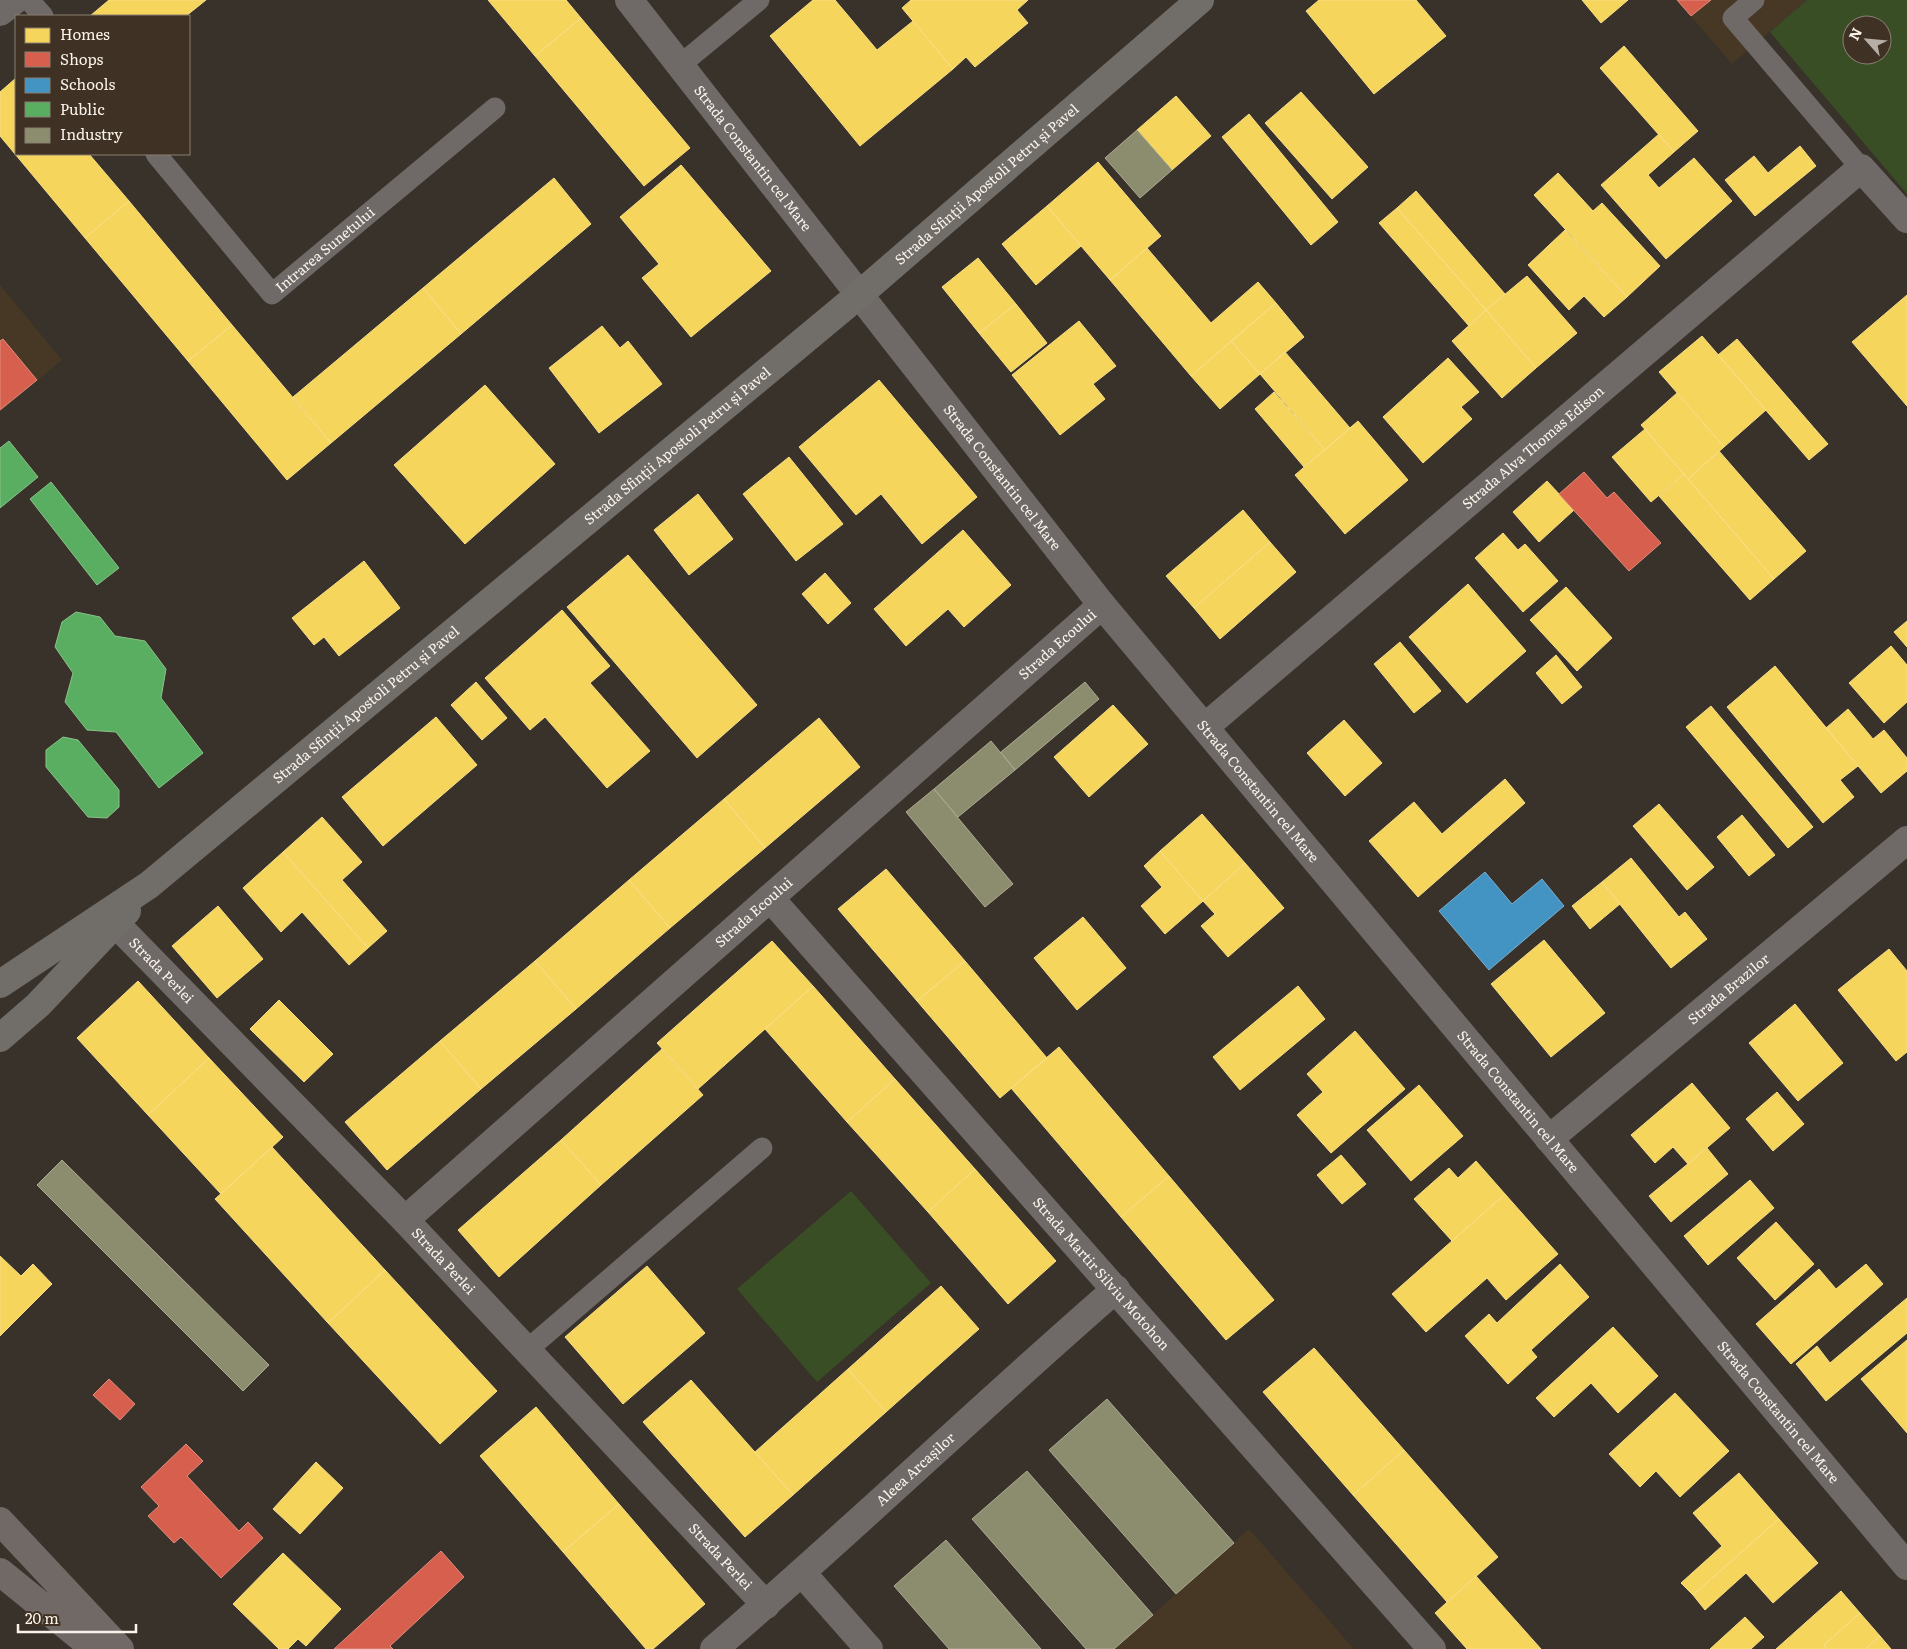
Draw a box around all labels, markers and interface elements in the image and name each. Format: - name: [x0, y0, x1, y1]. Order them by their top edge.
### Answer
- legend: [15, 15, 190, 155]
- north arrow: [1842, 15, 1892, 65]
- text: Homes: [60, 22, 110, 45]
- text: N: [1843, 24, 1866, 43]
- text: Shops: [60, 47, 103, 70]
- text: Schools: [60, 72, 116, 95]
- street label: Strada Constantin cel Mare: [690, 80, 817, 235]
- text: Public: [60, 97, 105, 120]
- street label: Strada Sfinții Apostoli Petru și Pavel: [890, 98, 1083, 269]
- text: Industry: [60, 122, 123, 145]
- street label: Intrarea Sunetului: [270, 201, 379, 296]
- street label: Strada Sfinții Apostoli Petru și Pavel: [579, 361, 775, 529]
- street label: Strada Alva Thomas Edison: [1457, 380, 1608, 513]
- street label: Strada Constantin cel Mare: [940, 400, 1067, 554]
- street label: Strada Ecoului: [1014, 604, 1100, 683]
- street label: Strada Sfinții Apostoli Petru și Pavel: [268, 620, 463, 787]
- street label: Strada Constantin cel Mare: [1193, 715, 1324, 866]
- street label: Strada Ecoului: [710, 872, 796, 951]
- street label: Strada Perlei: [125, 932, 199, 1007]
- street label: Strada Brazilor: [1683, 948, 1773, 1028]
- street label: Strada Constantin cel Mare: [1453, 1026, 1585, 1177]
- street label: Strada Martir Silviu Motohon: [1029, 1192, 1175, 1354]
- street label: Strada Perlei: [408, 1223, 481, 1299]
- street label: Strada Constantin cel Mare: [1713, 1336, 1845, 1487]
- street label: Aleea Arcașilor: [871, 1427, 959, 1510]
- street label: Strada Perlei: [685, 1518, 758, 1594]
- scale bar: [18, 1602, 135, 1634]
- text: 20 m: [25, 1606, 59, 1629]

